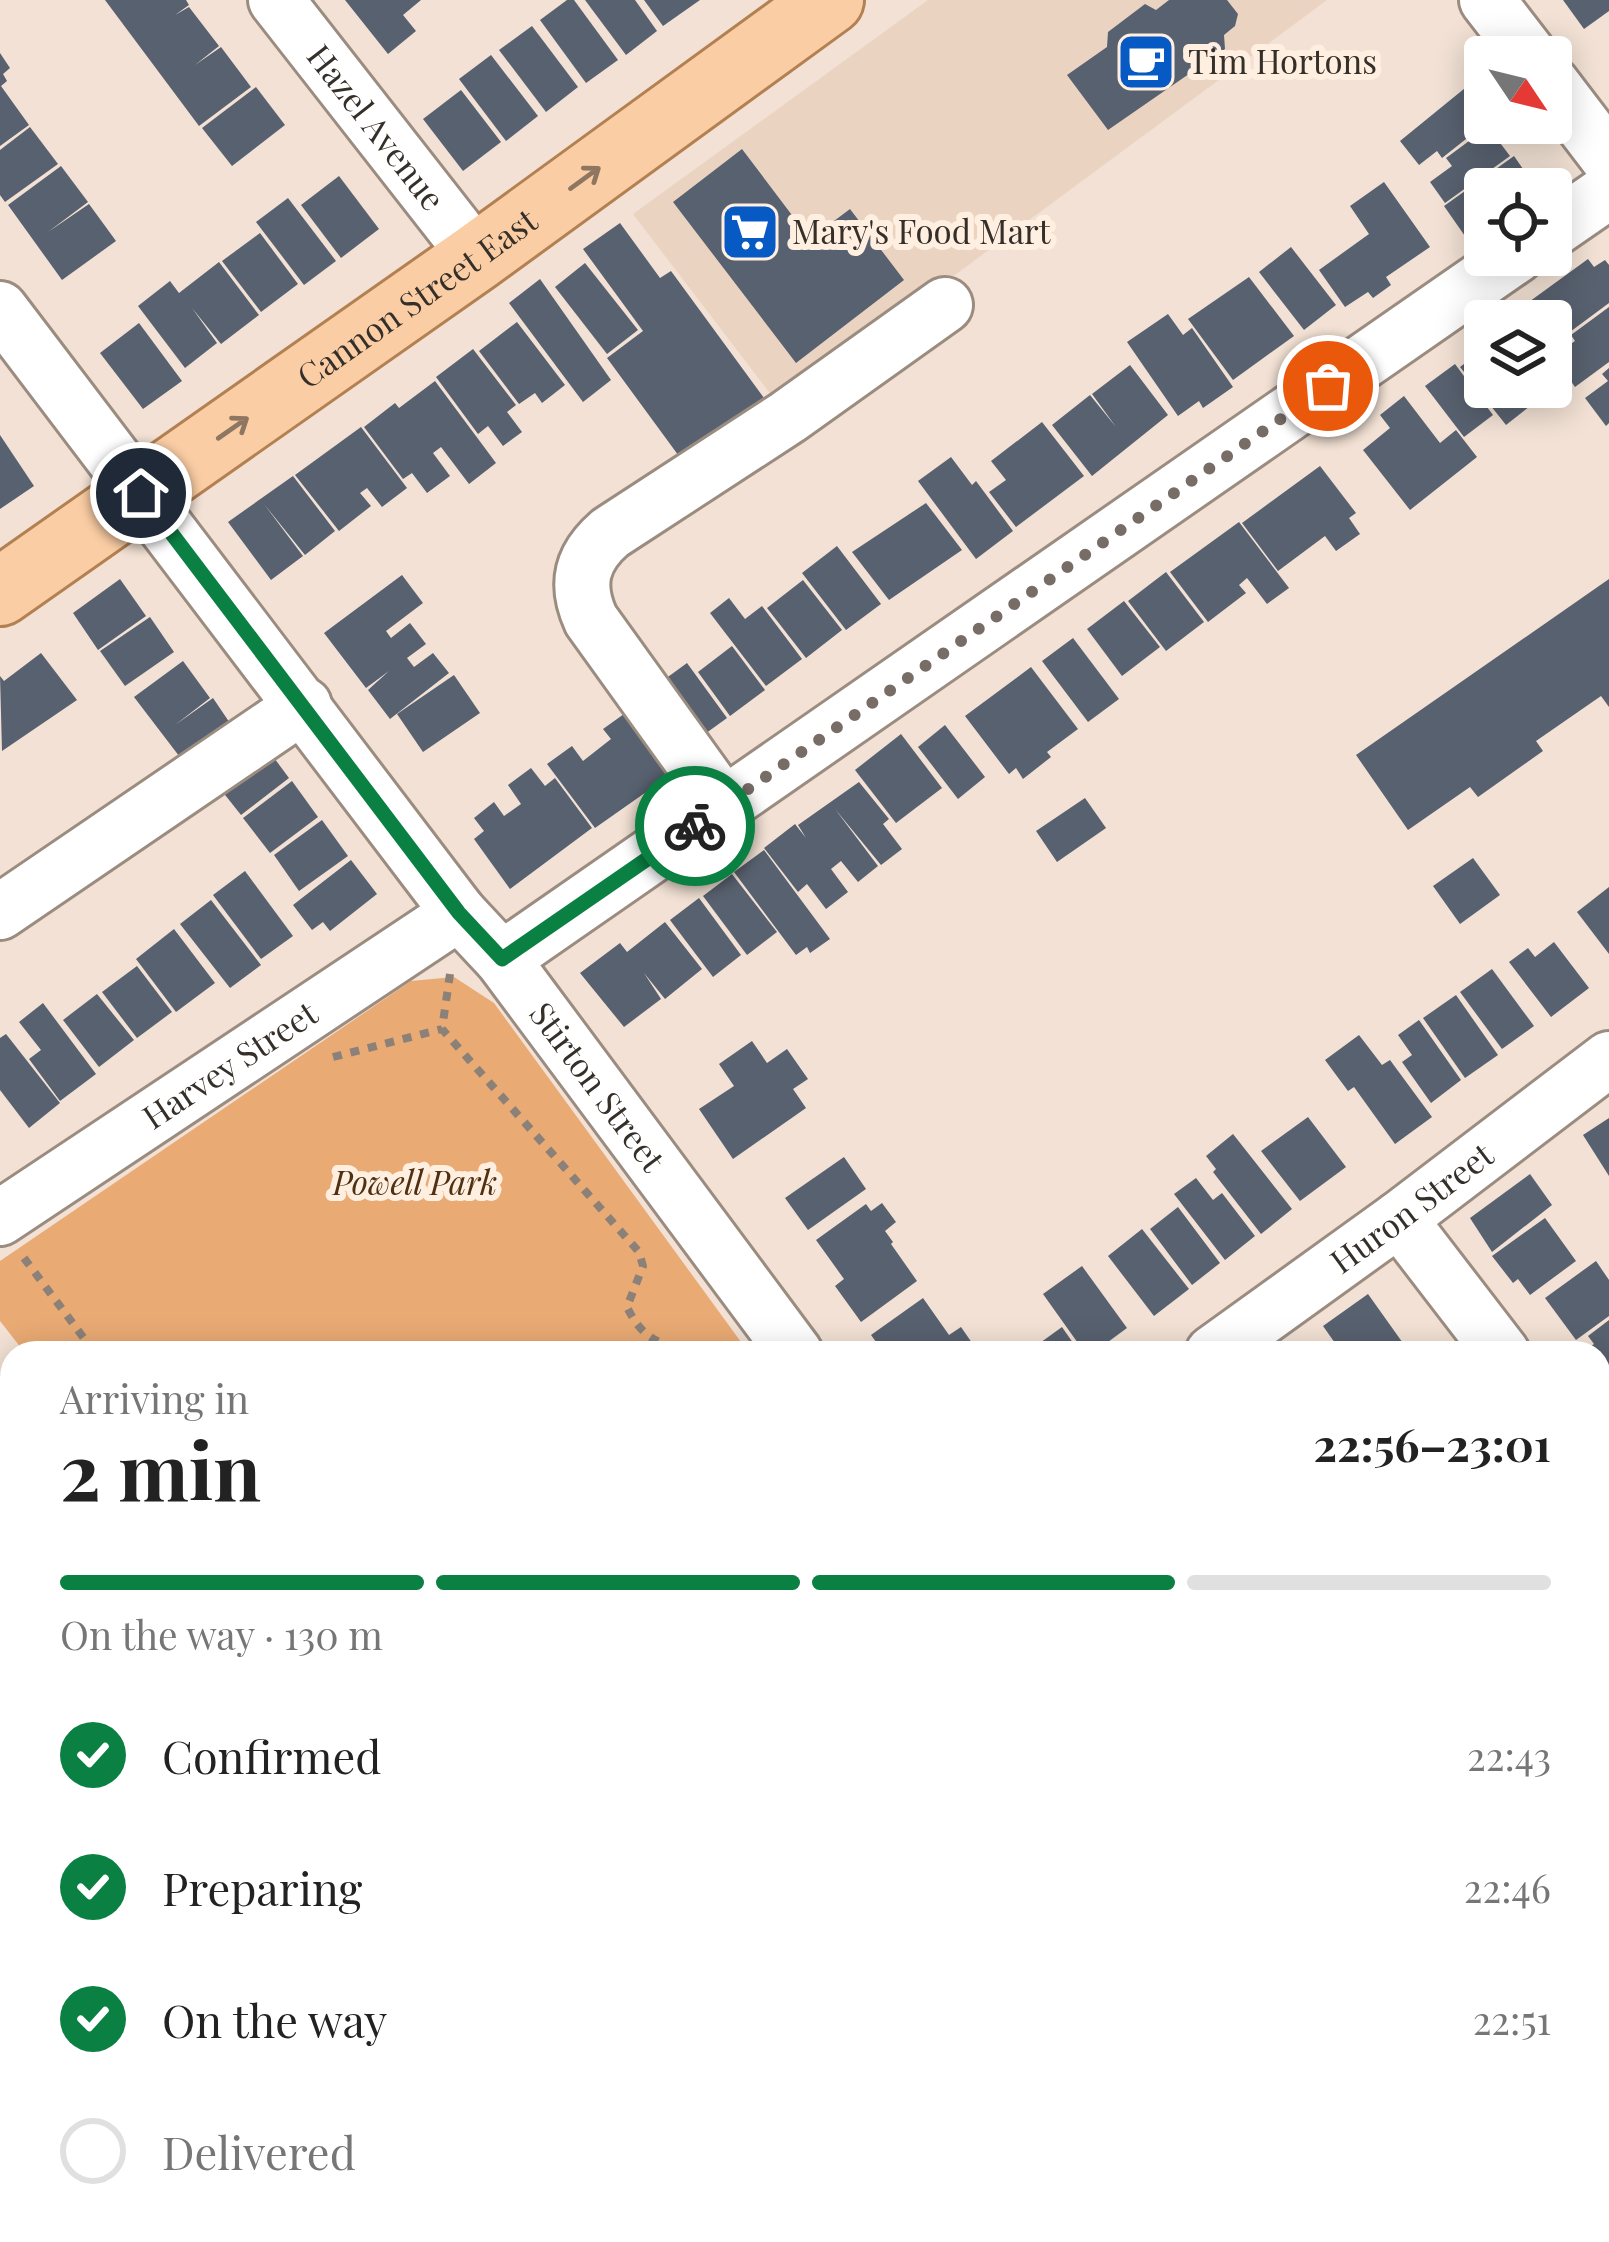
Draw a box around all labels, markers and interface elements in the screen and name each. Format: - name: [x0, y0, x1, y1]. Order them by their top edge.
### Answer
- cafe icon: Tim Hortons: [1115, 31, 1177, 93]
- street label: Hazel Avenue: [299, 34, 456, 218]
- north arrow: [1464, 36, 1572, 144]
- map controls: [1464, 36, 1572, 408]
- place label: Tim Hortons: [1188, 38, 1377, 82]
- one-way arrow: [568, 165, 601, 191]
- button: locate: [1464, 168, 1572, 276]
- street label: Cannon Street East: [287, 196, 546, 397]
- supermarket icon: Mary's Food Mart: [719, 201, 781, 263]
- place label: Mary's Food Mart: [792, 208, 1052, 252]
- button: layers: [1464, 300, 1572, 408]
- pin: [1277, 335, 1379, 437]
- icon: bag: [1295, 353, 1361, 419]
- one-way arrow: [216, 416, 249, 441]
- pin: [90, 442, 192, 544]
- icon: home: [108, 460, 174, 526]
- courier: [635, 766, 755, 886]
- icon: bike: [662, 793, 728, 859]
- street label: Harvey Street: [133, 989, 326, 1137]
- street label: Stirton Street: [521, 992, 677, 1180]
- street label: Huron Street: [1320, 1131, 1502, 1282]
- park label: Powell Park: [331, 1159, 497, 1203]
- text: Arriving in: [60, 1372, 249, 1424]
- text: 22:56–23:01: [1314, 1413, 1551, 1473]
- text: 2 min: [60, 1417, 261, 1521]
- text: On the way · 130 m: [60, 1608, 383, 1660]
- icon: check: [60, 1722, 126, 1788]
- text: Confirmed: [162, 1725, 381, 1785]
- text: 22:43: [1467, 1729, 1551, 1781]
- icon: check: [60, 1854, 126, 1920]
- text: Preparing: [162, 1857, 362, 1917]
- text: 22:46: [1464, 1861, 1551, 1913]
- icon: check: [60, 1986, 126, 2052]
- text: On the way: [162, 1989, 387, 2049]
- text: 22:51: [1473, 1993, 1551, 2045]
- text: Delivered: [162, 2121, 356, 2181]

